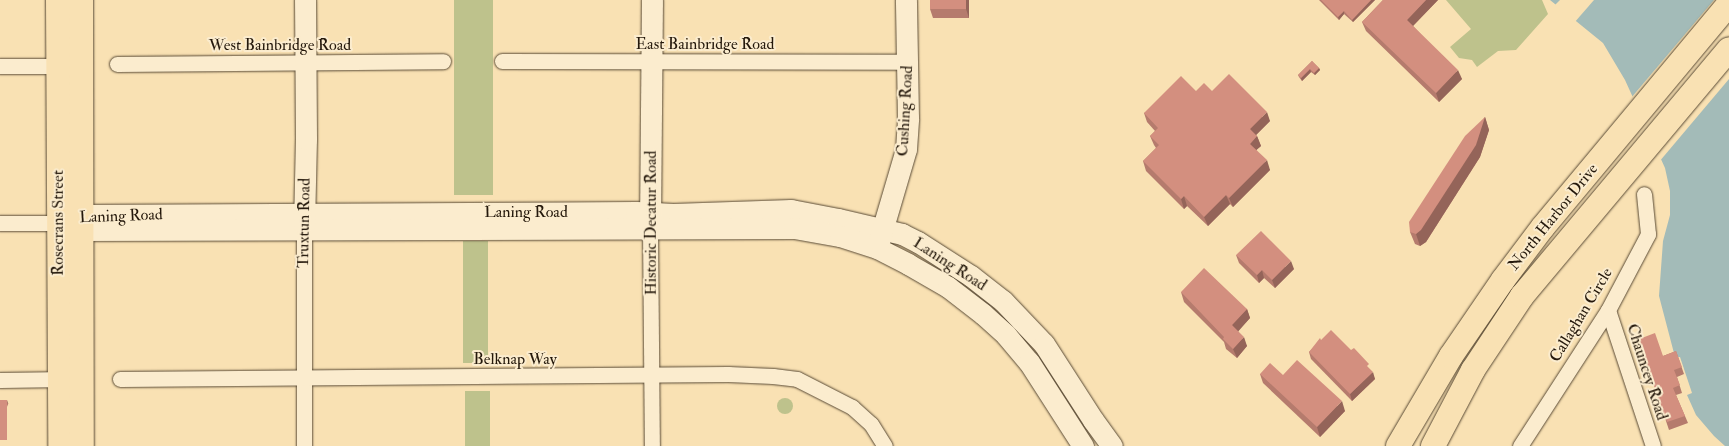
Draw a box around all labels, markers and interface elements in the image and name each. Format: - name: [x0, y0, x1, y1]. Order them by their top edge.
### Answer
- street label: East Bainbridge Road: [636, 34, 774, 54]
- street label: West Bainbridge Road: [209, 35, 351, 55]
- street label: Cushing Road: [893, 65, 917, 157]
- street label: Historic Decatur Road: [641, 151, 661, 295]
- street label: North Harbor Drive: [1504, 160, 1602, 274]
- street label: Rosecrans Street: [48, 170, 68, 276]
- street label: Truxtun Road: [294, 178, 314, 268]
- street label: Laning Road: [484, 202, 568, 222]
- street label: Laning Road: [79, 205, 163, 227]
- street label: Laning Road: [910, 233, 990, 295]
- street label: Callaghan Circle: [1545, 264, 1617, 366]
- street label: Chauncey Road: [1622, 321, 1672, 423]
- street label: Belknap Way: [473, 349, 557, 369]

